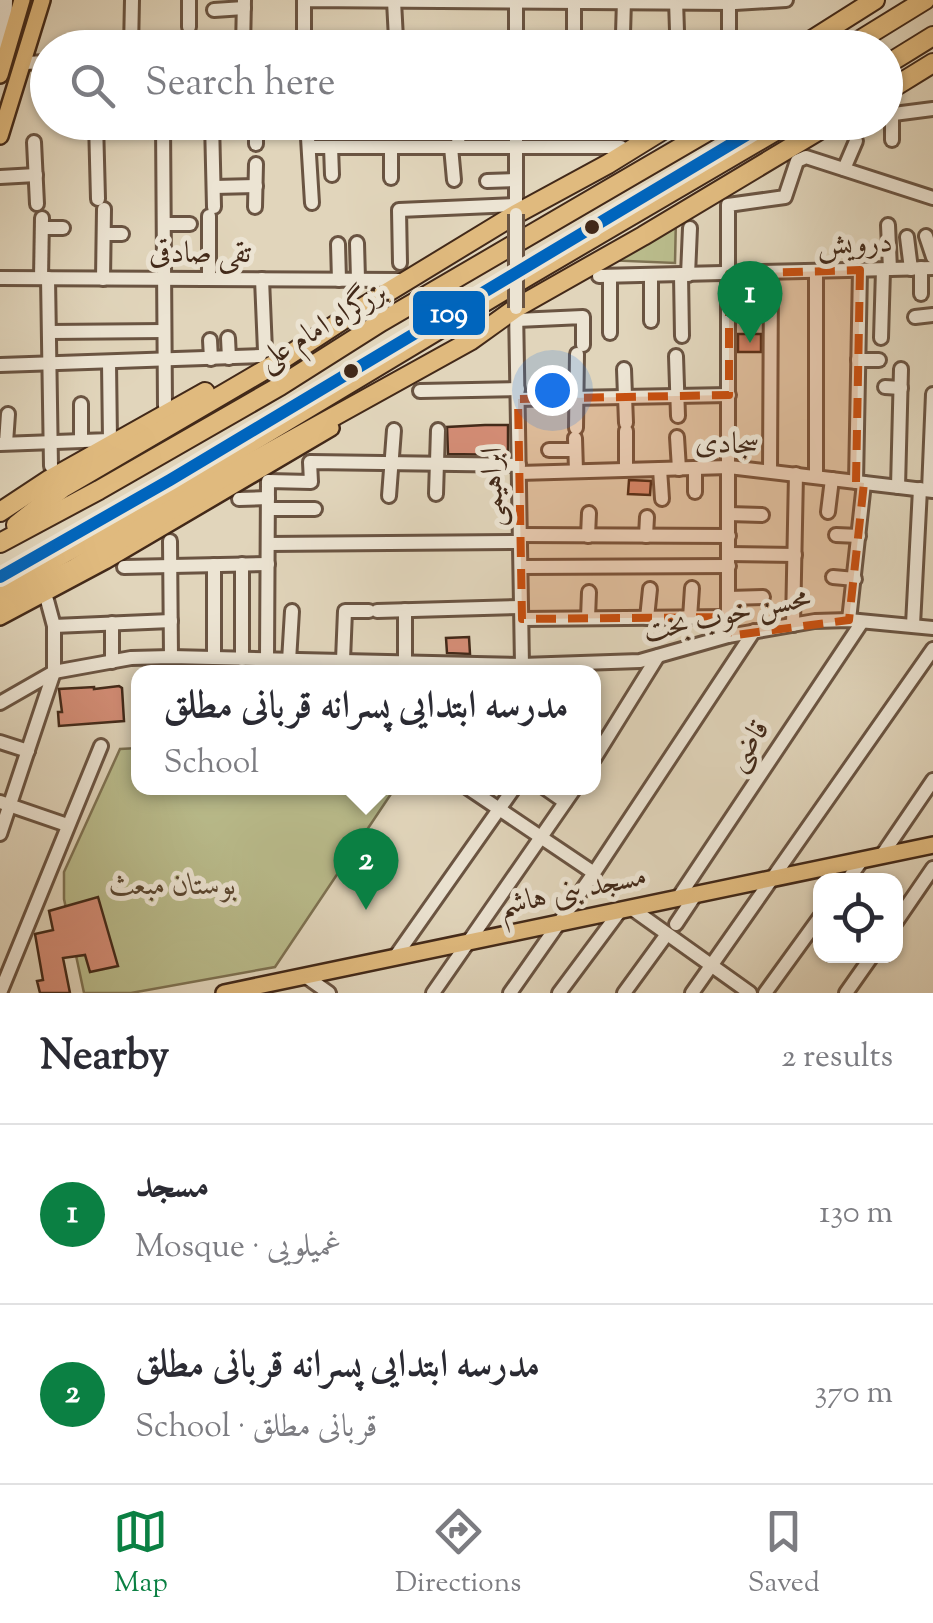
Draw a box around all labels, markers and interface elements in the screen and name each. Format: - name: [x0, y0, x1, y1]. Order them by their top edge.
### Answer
- search box: [30, 30, 903, 140]
- icon: search: [65, 58, 120, 113]
- text: Search here: [145, 58, 336, 112]
- unlabelled marker: [582, 217, 602, 237]
- street label: درویش: [817, 222, 893, 268]
- street label: تقی صادقی: [149, 233, 251, 276]
- pin: 1: [718, 260, 782, 343]
- street label: بزرگراه امام علی: [250, 271, 397, 384]
- line badge: 109: [411, 289, 487, 337]
- text: 109: [430, 295, 468, 335]
- unlabelled marker: [341, 361, 361, 381]
- your location: [527, 365, 578, 416]
- street label: سجادی: [694, 422, 760, 468]
- street label: ابراهیمی: [472, 447, 516, 527]
- street label: محسن خوب بخت: [639, 577, 815, 655]
- popup: [131, 665, 601, 795]
- text: مدرسه ابتدایی پسرانه قربانی مطلق: [163, 681, 569, 735]
- street label: قاضی: [716, 712, 782, 780]
- text: School: [163, 741, 259, 787]
- pin: 2: [334, 828, 398, 910]
- street label: مسجد بنی هاشم: [495, 855, 652, 933]
- park label: بوستان مبعث: [109, 865, 237, 908]
- map controls: [813, 873, 903, 963]
- button: locate: [813, 873, 903, 963]
- text: Nearby: [40, 1028, 169, 1088]
- text: 2 results: [781, 1035, 893, 1081]
- text: مسجد: [135, 1160, 210, 1214]
- text: 1: [67, 1191, 78, 1237]
- text: 130 m: [819, 1191, 893, 1237]
- text: Mosque · غمیلویی: [135, 1225, 342, 1271]
- text: مدرسه ابتدایی پسرانه قربانی مطلق: [135, 1340, 540, 1394]
- text: 2: [65, 1371, 80, 1417]
- text: 370 m: [814, 1371, 893, 1417]
- text: School · قربانی مطلق: [135, 1405, 378, 1451]
- tab: Map: [113, 1504, 168, 1604]
- tab: Directions: [395, 1504, 521, 1604]
- tab: Saved: [748, 1504, 820, 1604]

